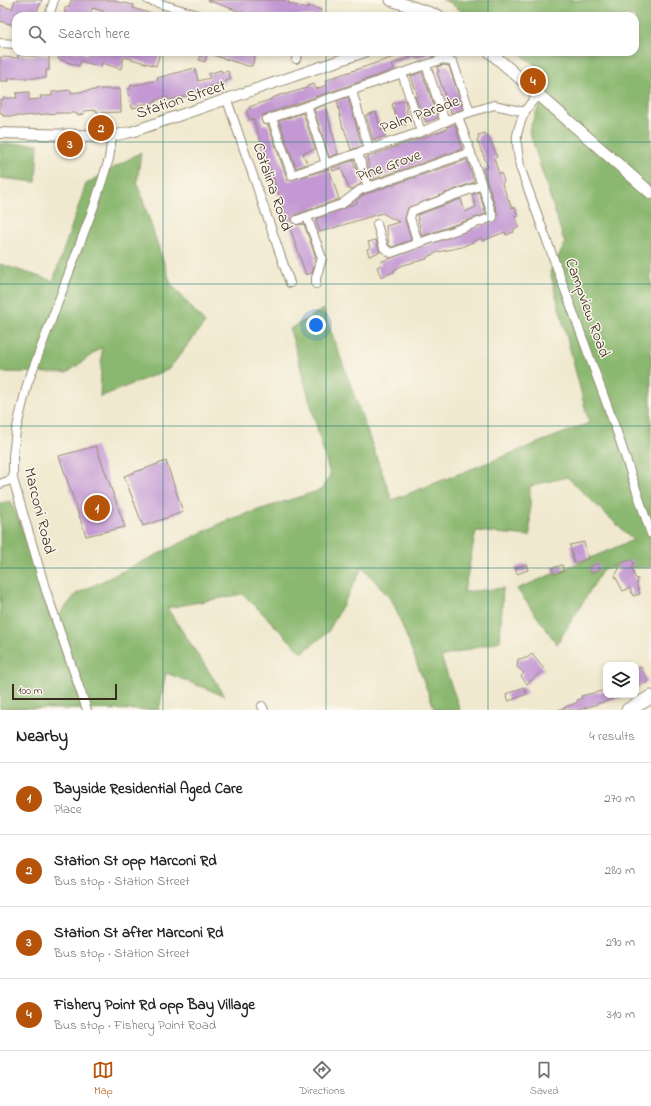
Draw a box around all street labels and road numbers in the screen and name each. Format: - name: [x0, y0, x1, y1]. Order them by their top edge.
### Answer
- street label: Station Street: [133, 74, 230, 126]
- street label: Palm Parade: [377, 89, 464, 140]
- street label: Catalina Road: [246, 139, 298, 235]
- street label: Pine Grove: [353, 143, 426, 189]
- street label: Campview Road: [558, 255, 616, 361]
- street label: Marconi Road: [17, 465, 61, 557]

